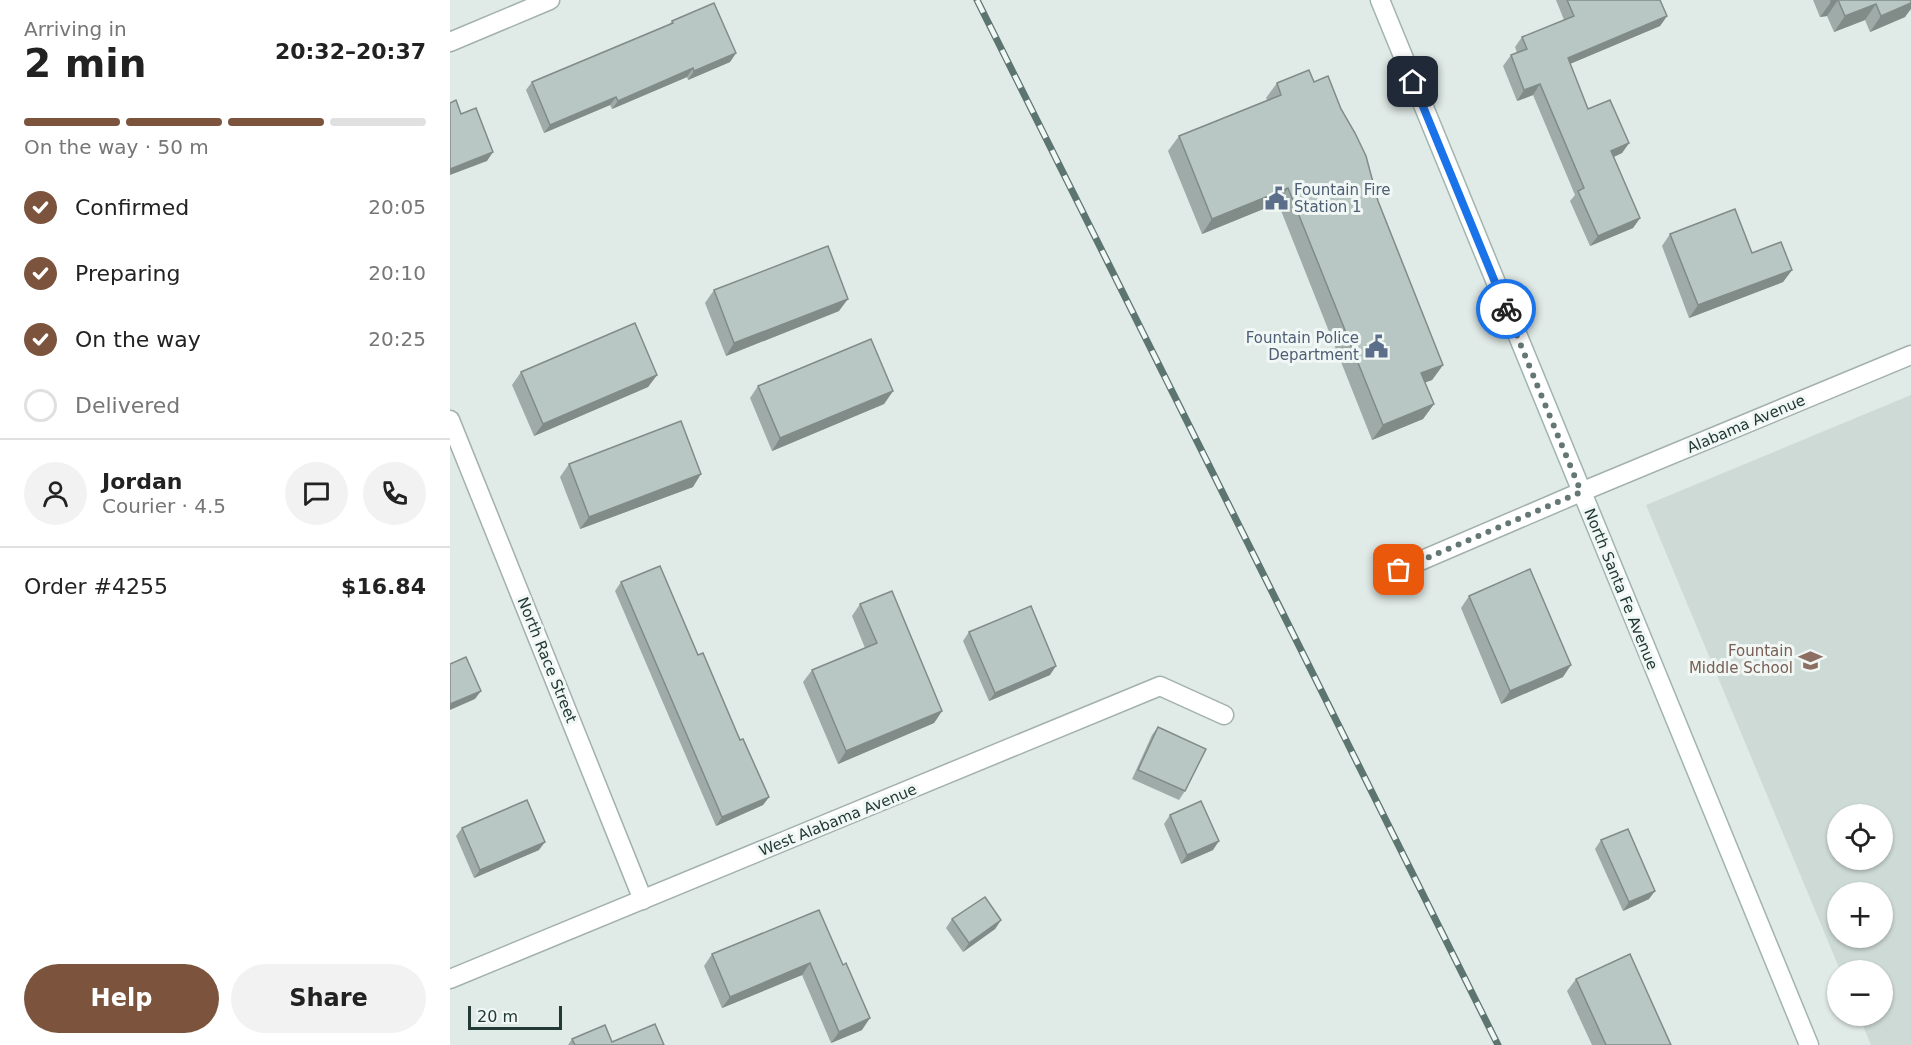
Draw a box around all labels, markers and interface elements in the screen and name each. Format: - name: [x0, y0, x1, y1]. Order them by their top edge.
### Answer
- text: Arriving in: [24, 17, 127, 41]
- text: 20:32–20:37: [275, 39, 426, 64]
- text: 2 min: [24, 41, 146, 86]
- pin: [1387, 56, 1438, 107]
- icon: home: [1396, 65, 1429, 98]
- text: On the way · 50 m: [24, 135, 209, 159]
- place label: Fountain Fire Station 1: [1294, 181, 1391, 216]
- public building icon: Fountain Fire Station 1: [1263, 186, 1289, 212]
- icon: check: [24, 191, 57, 224]
- text: Confirmed: [75, 195, 189, 220]
- text: 20:05: [368, 195, 426, 219]
- icon: check: [24, 257, 57, 290]
- text: Preparing: [75, 261, 181, 286]
- text: 20:10: [368, 261, 426, 285]
- courier: [1476, 279, 1536, 339]
- icon: bike: [1490, 293, 1523, 326]
- icon: check: [24, 323, 57, 356]
- text: On the way: [75, 327, 201, 352]
- text: 20:25: [368, 327, 426, 351]
- place label: Fountain Police Department: [1246, 329, 1359, 364]
- public building icon: Fountain Police Department: [1364, 334, 1390, 360]
- street label: Alabama Avenue: [1684, 391, 1808, 457]
- text: Delivered: [75, 393, 180, 418]
- button: person: [24, 462, 87, 525]
- button: chat: [285, 462, 348, 525]
- button: phone: [363, 462, 426, 525]
- text: Jordan: [102, 469, 182, 494]
- text: Courier · 4.5: [102, 494, 226, 518]
- street label: North Santa Fe Avenue: [1580, 506, 1662, 672]
- pin: [1373, 544, 1424, 595]
- icon: bag: [1382, 553, 1415, 586]
- text: Order #4255: [24, 574, 168, 599]
- text: $16.84: [341, 574, 426, 599]
- street label: North Race Street: [514, 595, 580, 726]
- place label: Fountain Middle School: [1689, 642, 1793, 677]
- school or university icon: Fountain Middle School: [1798, 647, 1824, 673]
- street label: West Alabama Avenue: [757, 780, 919, 860]
- map controls: [1827, 804, 1893, 1026]
- button: locate: [1827, 804, 1893, 870]
- button: +: [1827, 882, 1893, 948]
- button: −: [1827, 960, 1893, 1026]
- button: Help: [24, 964, 219, 1033]
- button: Share: [231, 964, 426, 1033]
- scale bar: [468, 1003, 562, 1030]
- text: 20 m: [477, 1007, 518, 1026]

